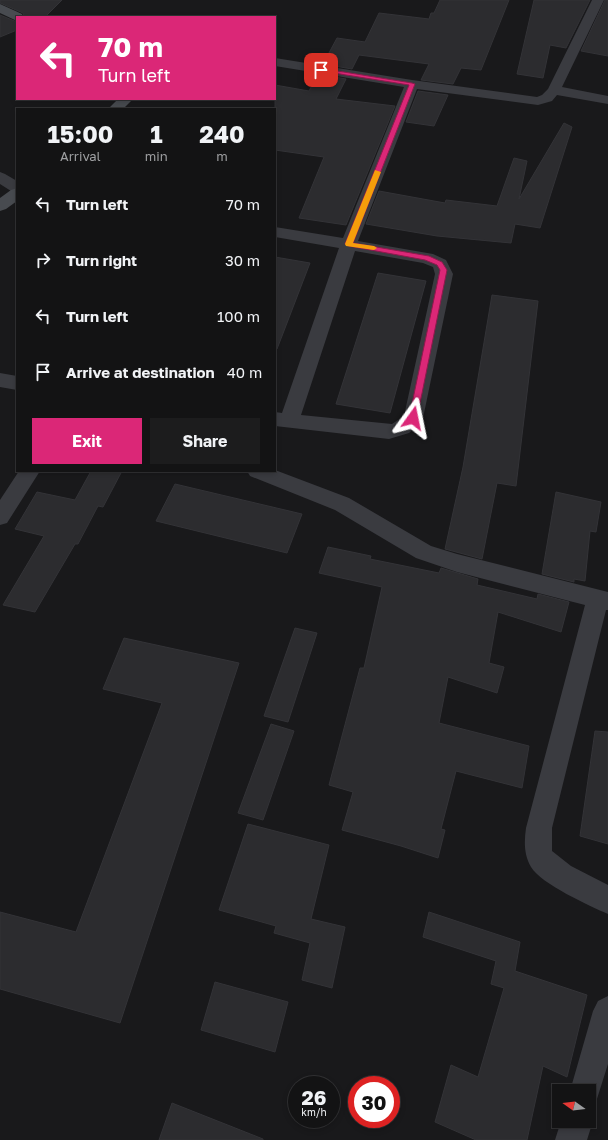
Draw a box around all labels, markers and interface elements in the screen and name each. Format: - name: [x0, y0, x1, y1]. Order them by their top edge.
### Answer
- text: 70 m: [98, 30, 163, 63]
- icon: left: [32, 32, 84, 84]
- pin: [304, 53, 338, 87]
- icon: arrive: [310, 59, 332, 81]
- text: Turn left: [98, 64, 171, 86]
- text: 15:00: [47, 119, 113, 148]
- text: 1: [150, 119, 163, 148]
- text: 240: [199, 119, 245, 148]
- text: Arrival: [60, 148, 101, 164]
- text: min: [145, 148, 168, 164]
- text: m: [216, 148, 228, 164]
- icon: left: [32, 193, 54, 215]
- text: Turn left: [66, 195, 128, 213]
- text: 70 m: [226, 195, 260, 213]
- icon: right: [32, 249, 54, 271]
- text: Turn right: [66, 251, 137, 269]
- text: 30 m: [225, 251, 260, 269]
- icon: left: [32, 305, 54, 327]
- text: Turn left: [66, 307, 128, 325]
- text: 100 m: [217, 307, 260, 325]
- icon: arrive: [32, 361, 54, 383]
- text: Arrive at destination: [66, 363, 215, 381]
- text: 40 m: [227, 363, 262, 381]
- position arrow: [392, 397, 434, 439]
- button: Exit: [32, 418, 142, 464]
- button: Share: [150, 418, 260, 464]
- speed limit sign: 30: [348, 1076, 400, 1128]
- north arrow: [552, 1084, 596, 1128]
- map controls: [552, 1084, 596, 1128]
- text: 26: [302, 1085, 326, 1109]
- text: km/h: [301, 1106, 327, 1118]

